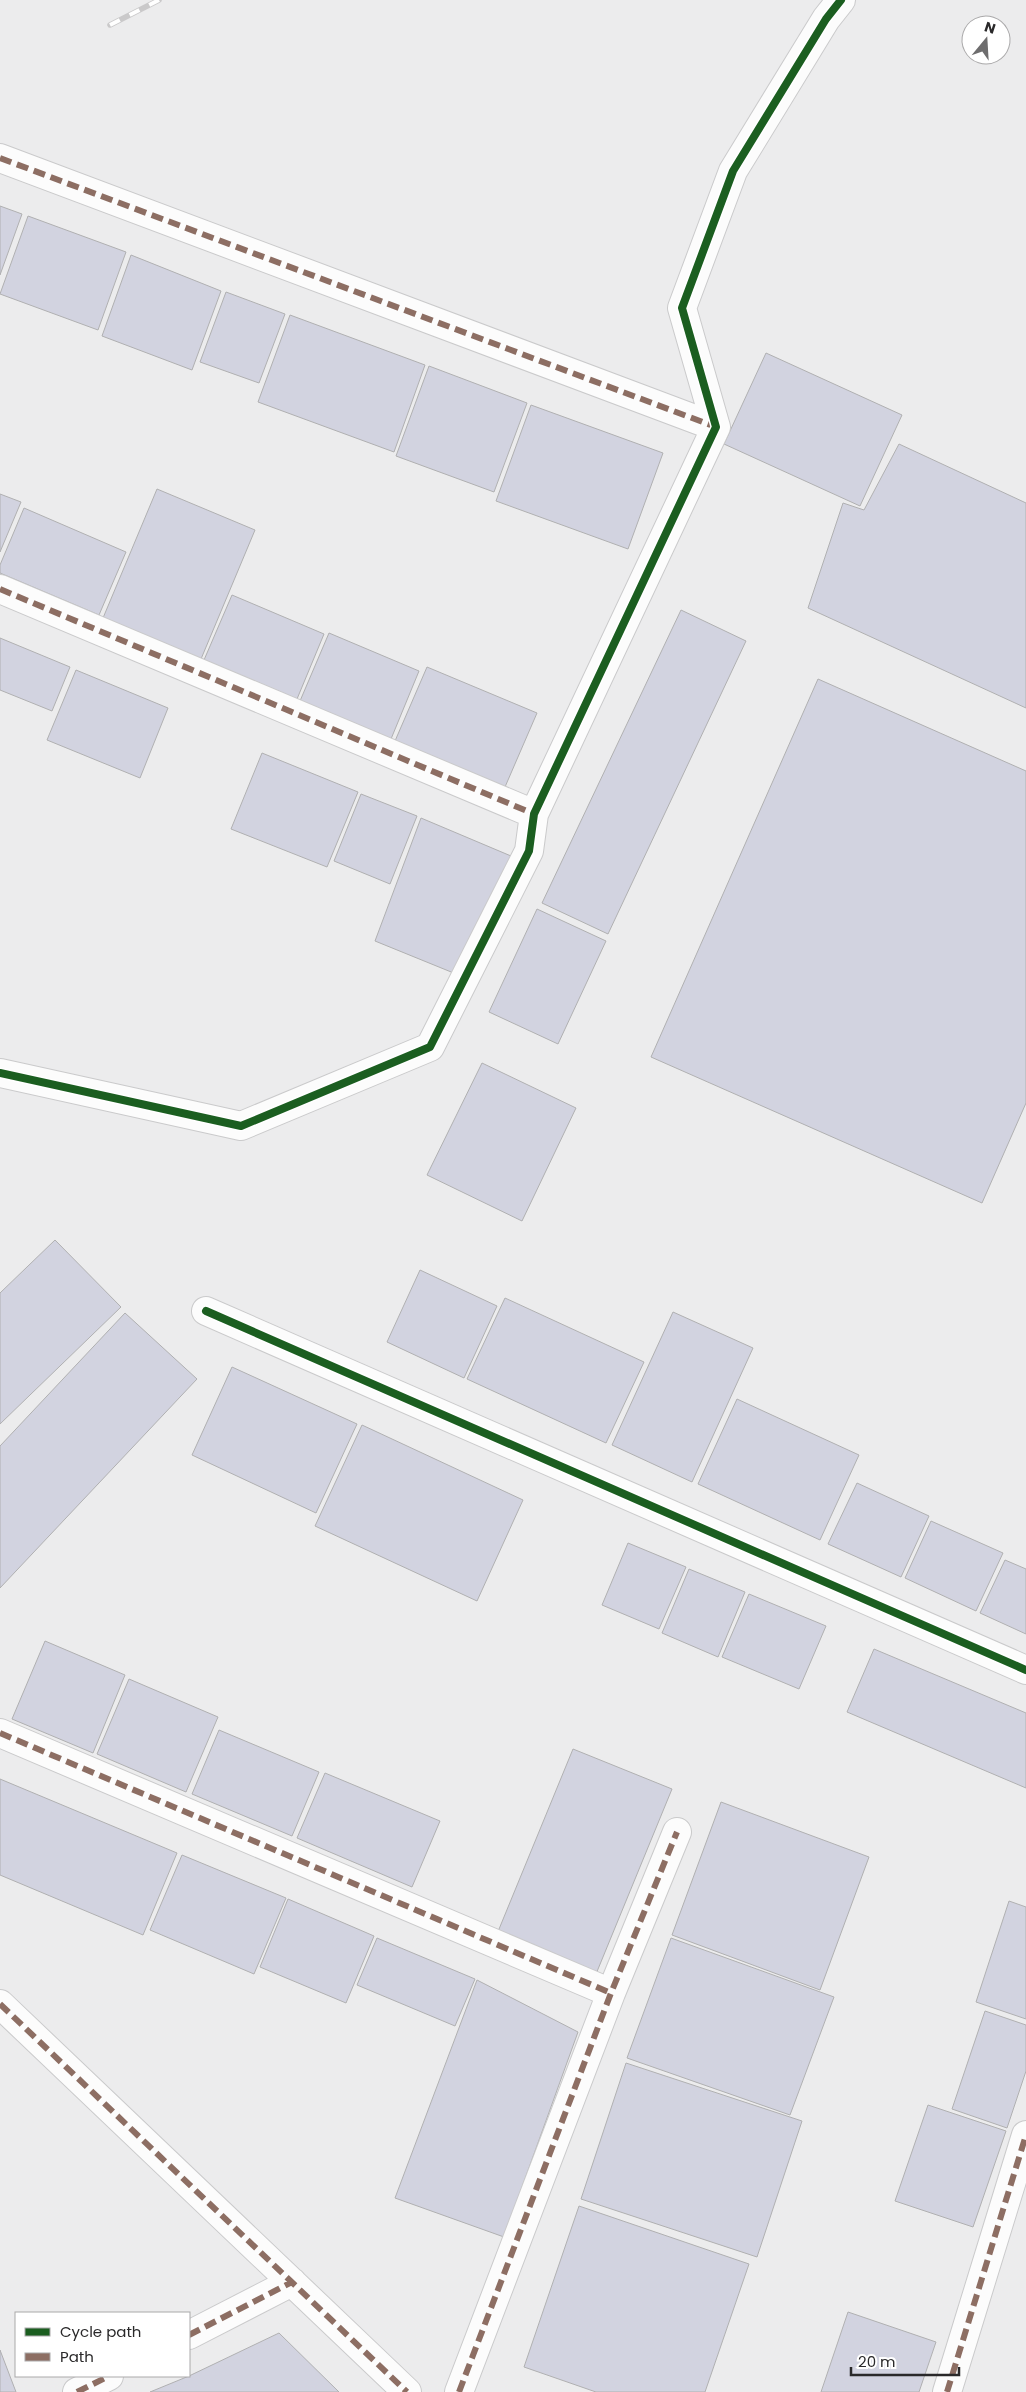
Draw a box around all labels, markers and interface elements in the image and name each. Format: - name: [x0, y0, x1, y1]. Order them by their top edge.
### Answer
- north arrow: [961, 15, 1011, 65]
- text: N: [982, 16, 998, 39]
- legend: [15, 2312, 190, 2377]
- text: Cycle path: [60, 2321, 141, 2342]
- scale bar: [851, 2344, 958, 2376]
- text: Path: [60, 2346, 94, 2367]
- text: 20 m: [858, 2351, 896, 2372]

